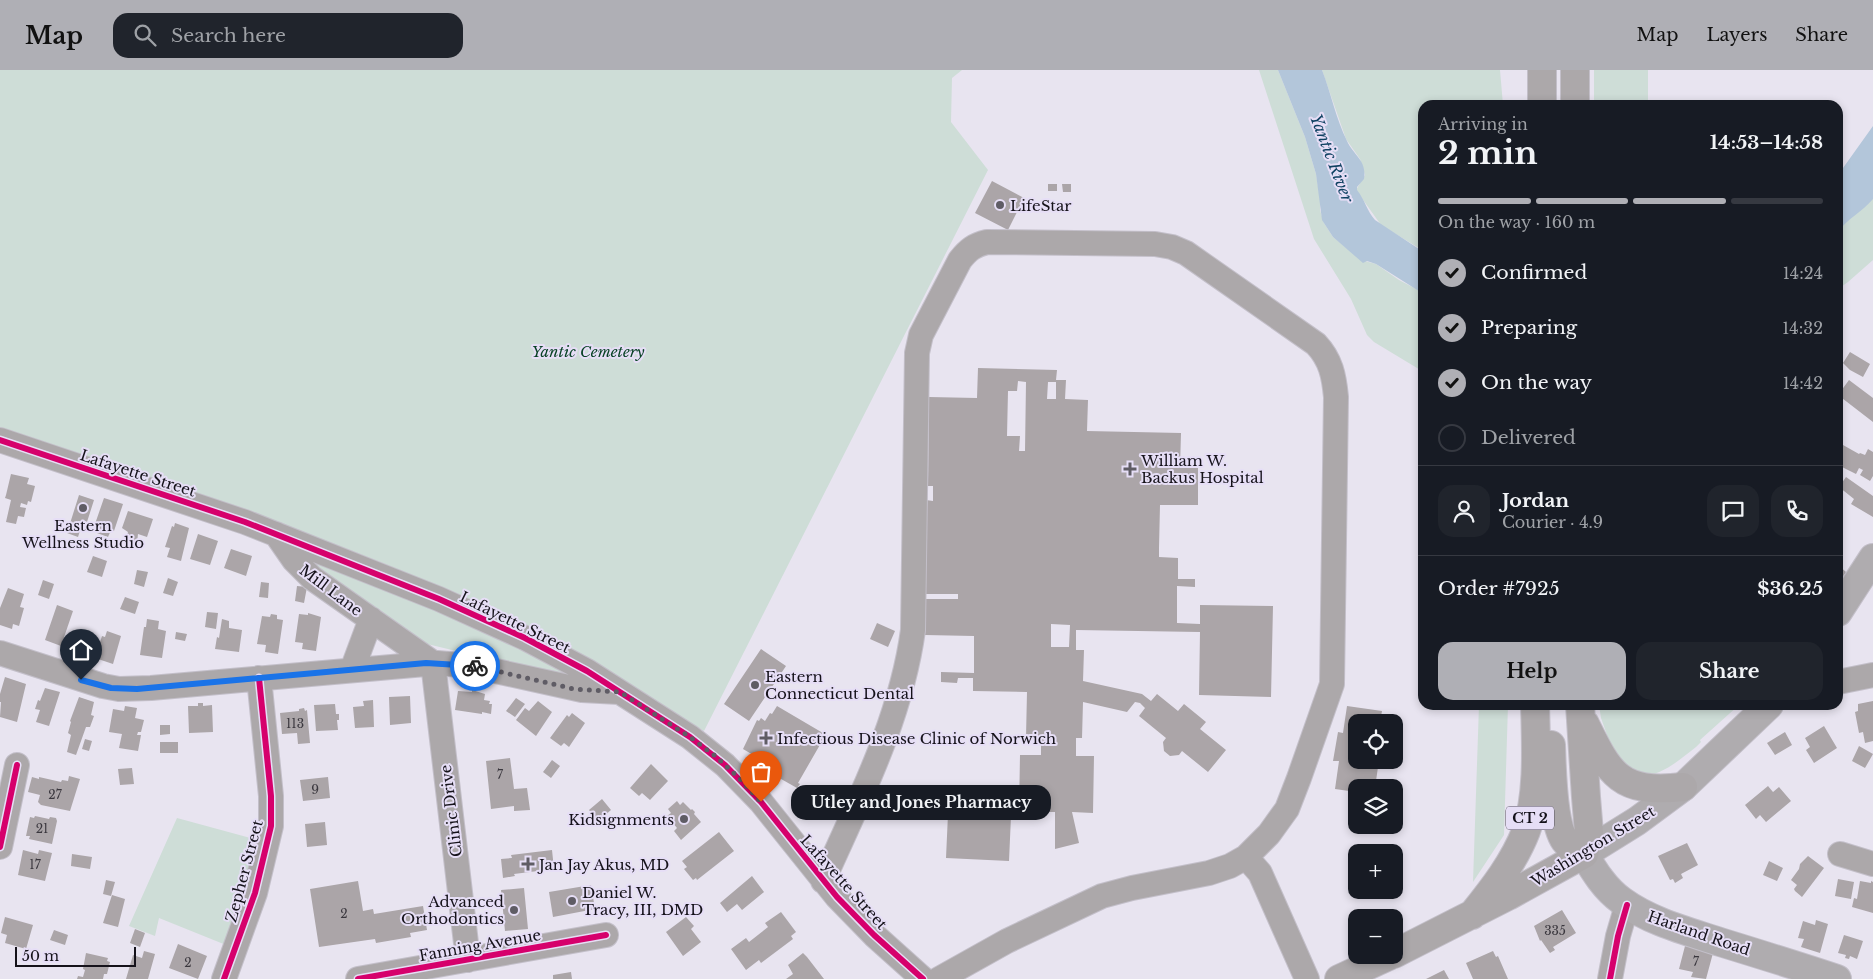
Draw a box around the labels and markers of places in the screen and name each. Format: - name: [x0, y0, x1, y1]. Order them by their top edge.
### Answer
- place label: LifeStar: [1010, 196, 1072, 215]
- marker: LifeStar: [994, 199, 1006, 211]
- place label: William W. Backus Hospital: [1140, 451, 1264, 487]
- marker: William W. Backus Hospital: [1123, 462, 1137, 476]
- marker: Eastern Wellness Studio: [77, 502, 89, 514]
- place label: Eastern Wellness Studio: [21, 516, 144, 552]
- pin: [60, 629, 102, 680]
- place label: Eastern Connecticut Dental: [765, 667, 914, 703]
- marker: Eastern Connecticut Dental: [749, 679, 761, 691]
- place label: Infectious Disease Clinic of Norwich: [777, 729, 1056, 748]
- marker: Infectious Disease Clinic of Norwich: [759, 731, 773, 745]
- pin: [740, 751, 782, 802]
- callout: Utley and Jones Pharmacy: [791, 784, 1051, 820]
- place label: Kidsignments: [568, 810, 674, 829]
- marker: Kidsignments: [678, 813, 690, 825]
- place label: Jan Jay Akus, MD: [537, 855, 669, 874]
- marker: Jan Jay Akus, MD: [521, 857, 535, 871]
- place label: Daniel W. Tracy, III, DMD: [582, 883, 703, 919]
- place label: Advanced Orthodontics: [401, 892, 504, 928]
- marker: Daniel W. Tracy, III, DMD: [566, 895, 578, 907]
- marker: Advanced Orthodontics: [508, 904, 520, 916]

